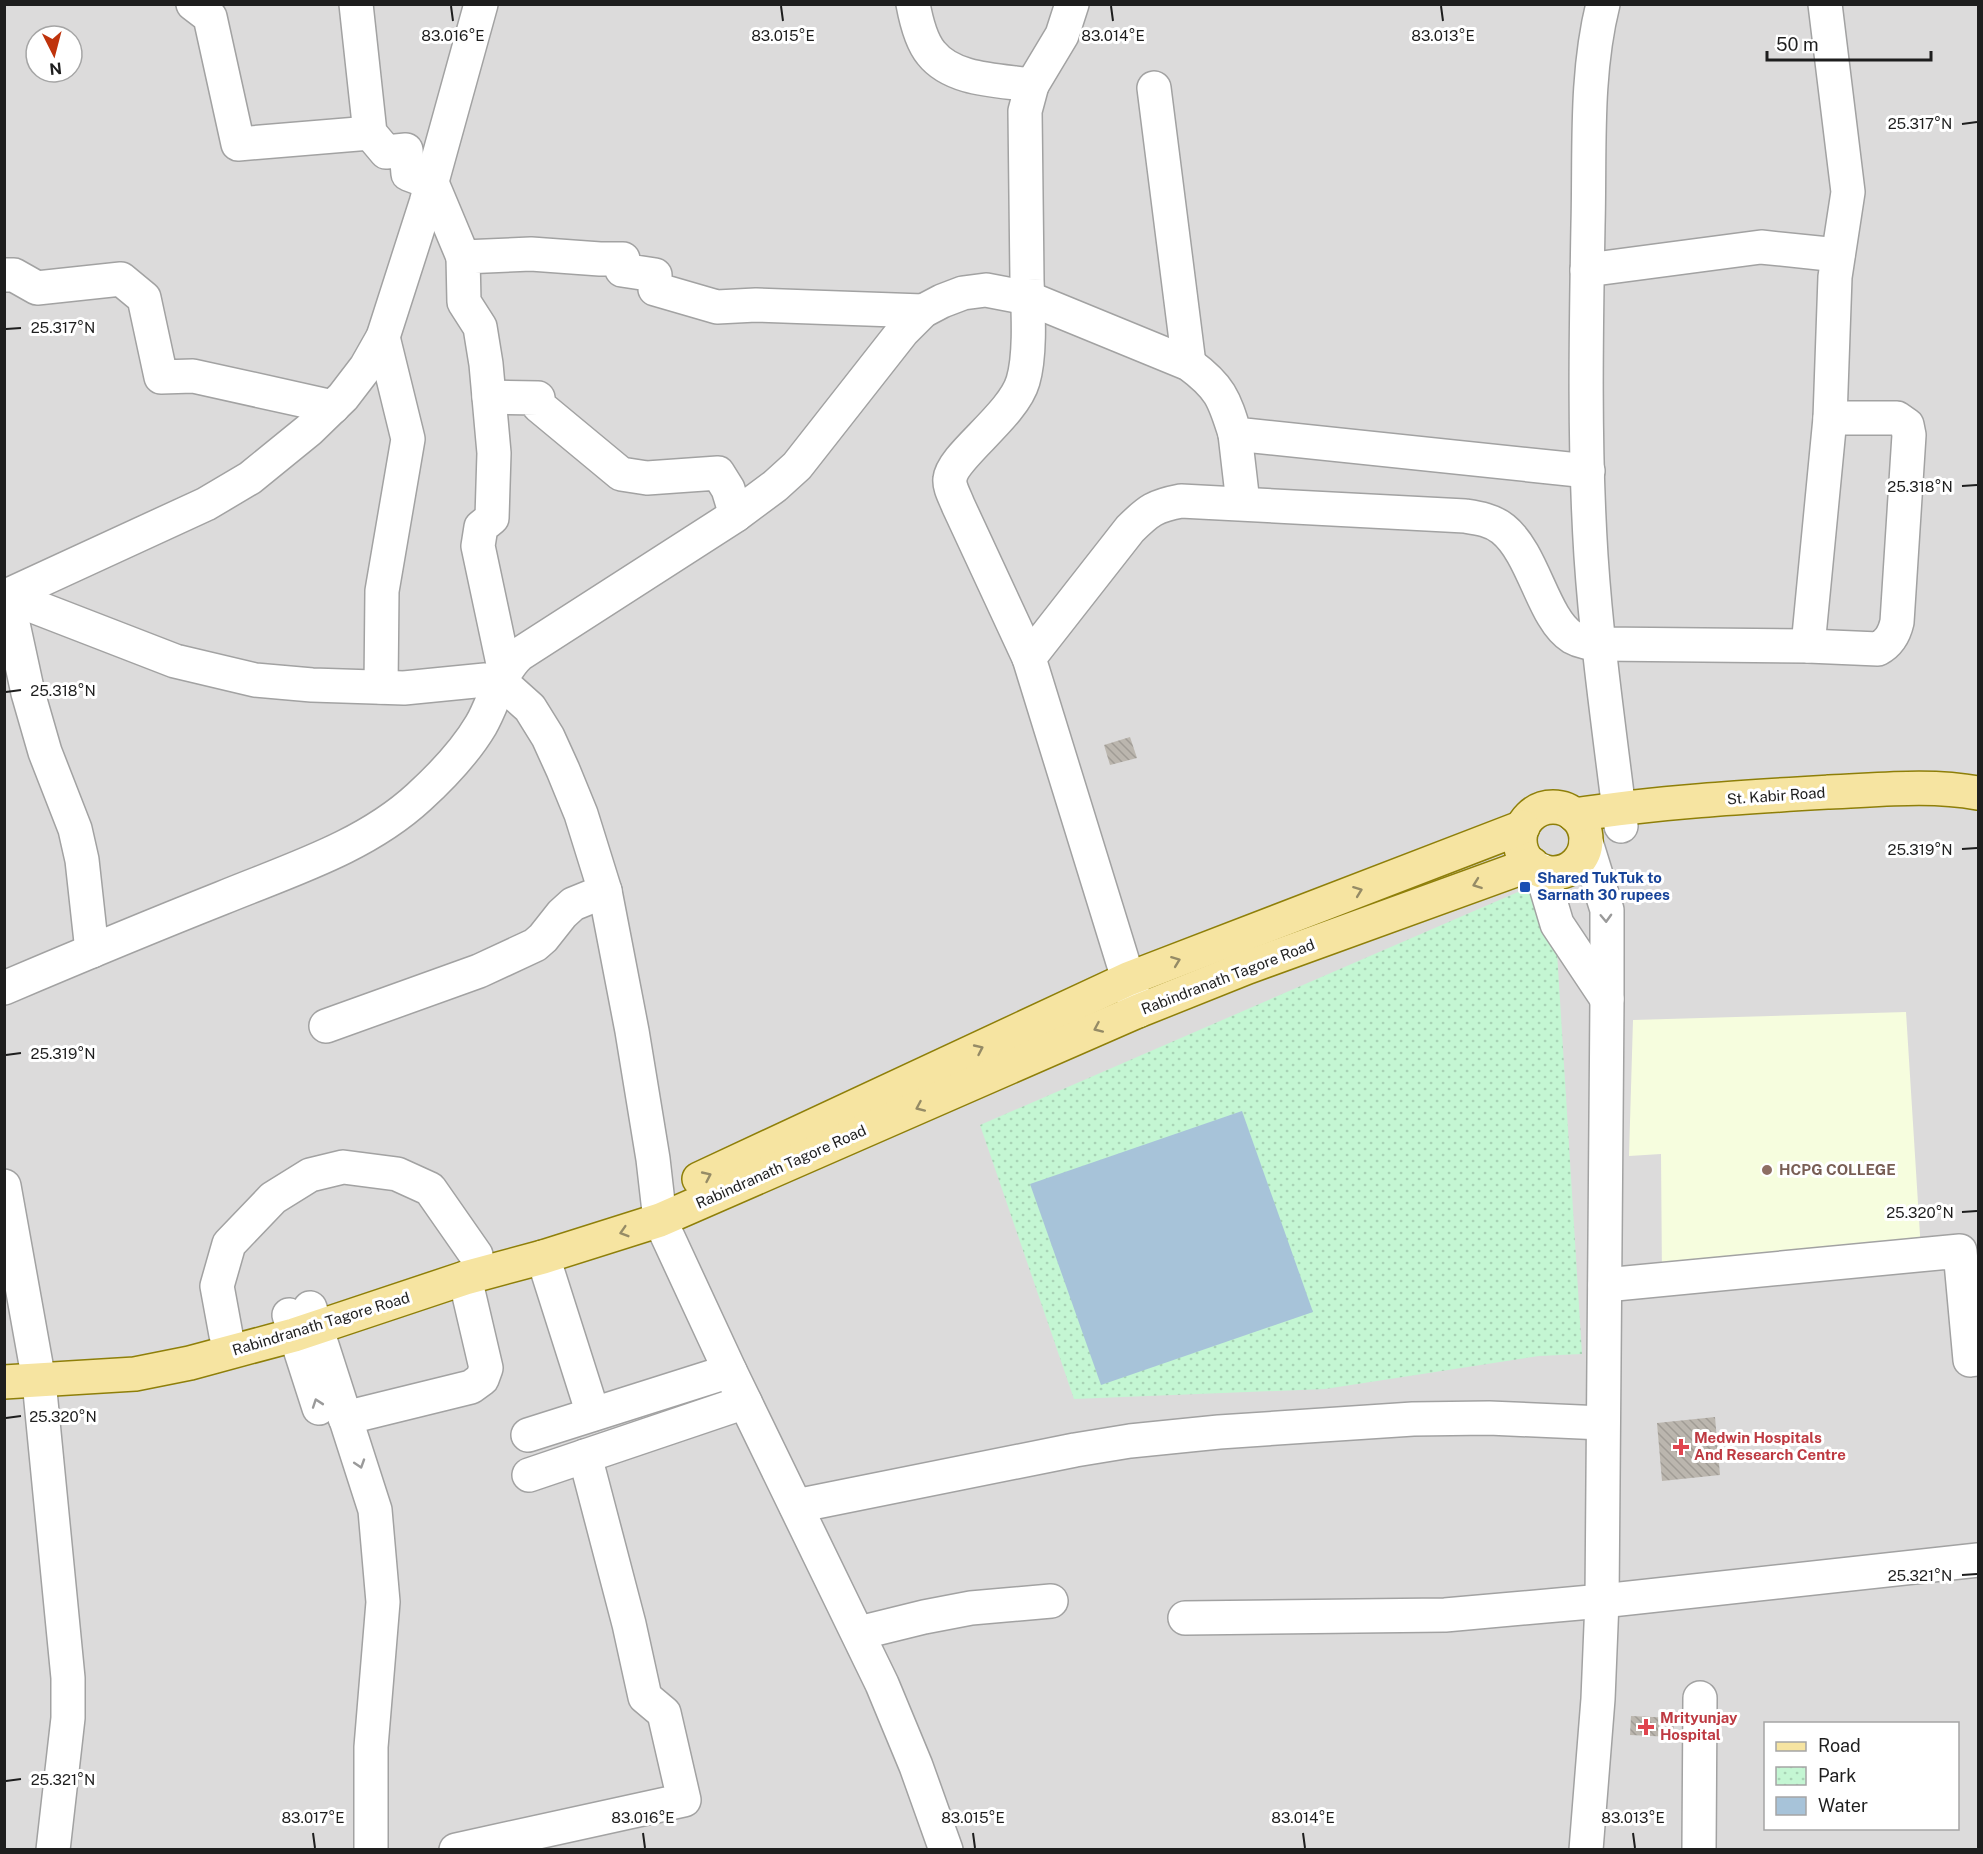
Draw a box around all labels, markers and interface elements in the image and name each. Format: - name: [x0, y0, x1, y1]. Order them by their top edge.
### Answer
- north arrow: [24, 24, 84, 84]
- scale bar: [1767, 24, 1930, 62]
- text: 83.016°E: [421, 27, 485, 44]
- text: 83.015°E: [751, 27, 815, 44]
- text: 83.014°E: [1081, 27, 1145, 44]
- text: 83.013°E: [1411, 27, 1475, 44]
- text: 50 m: [1776, 34, 1819, 55]
- text: N: [48, 58, 63, 79]
- text: 25.317°N: [1888, 115, 1952, 132]
- text: 25.317°N: [31, 319, 95, 336]
- text: 25.318°N: [1887, 478, 1953, 495]
- text: 25.318°N: [30, 682, 96, 699]
- street label: St. Kabir Road: [1726, 784, 1826, 807]
- text: 25.319°N: [1887, 841, 1953, 858]
- place label: Shared TukTuk to Sarnath 30 rupees: [1537, 869, 1670, 903]
- one-way arrow: [1472, 877, 1482, 890]
- marker: Shared TukTuk to Sarnath 30 rupees: [1518, 880, 1532, 894]
- one-way arrow: [1351, 886, 1362, 898]
- one-way arrow: [1600, 914, 1613, 923]
- street label: Rabindranath Tagore Road: [1139, 936, 1317, 1018]
- one-way arrow: [1169, 956, 1180, 968]
- one-way arrow: [1094, 1021, 1105, 1033]
- one-way arrow: [972, 1044, 983, 1056]
- text: 25.319°N: [30, 1045, 96, 1062]
- one-way arrow: [915, 1099, 926, 1111]
- street label: Rabindranath Tagore Road: [693, 1121, 869, 1212]
- place label: HCPG COLLEGE: [1779, 1161, 1896, 1178]
- marker: HCPG COLLEGE: [1760, 1163, 1774, 1177]
- one-way arrow: [700, 1171, 711, 1183]
- text: 25.320°N: [1886, 1204, 1954, 1221]
- one-way arrow: [619, 1224, 630, 1237]
- street label: Rabindranath Tagore Road: [230, 1288, 412, 1359]
- one-way arrow: [312, 1398, 325, 1409]
- text: 25.320°N: [29, 1408, 97, 1425]
- place label: Medwin Hospitals And Research Centre: [1694, 1429, 1846, 1463]
- marker: Medwin Hospitals And Research Centre: [1672, 1438, 1690, 1456]
- one-way arrow: [353, 1458, 366, 1469]
- text: 25.321°N: [1888, 1567, 1952, 1584]
- place label: Mrityunjay Hospital: [1660, 1709, 1738, 1743]
- marker: Mrityunjay Hospital: [1637, 1718, 1655, 1736]
- legend: [1764, 1722, 1959, 1830]
- text: Road: [1818, 1735, 1861, 1756]
- text: Park: [1818, 1765, 1856, 1786]
- text: 25.321°N: [31, 1771, 95, 1788]
- text: Water: [1818, 1795, 1868, 1816]
- text: 83.017°E: [282, 1809, 344, 1826]
- text: 83.016°E: [611, 1809, 675, 1826]
- text: 83.015°E: [941, 1809, 1005, 1826]
- text: 83.014°E: [1271, 1809, 1335, 1826]
- text: 83.013°E: [1601, 1809, 1665, 1826]

